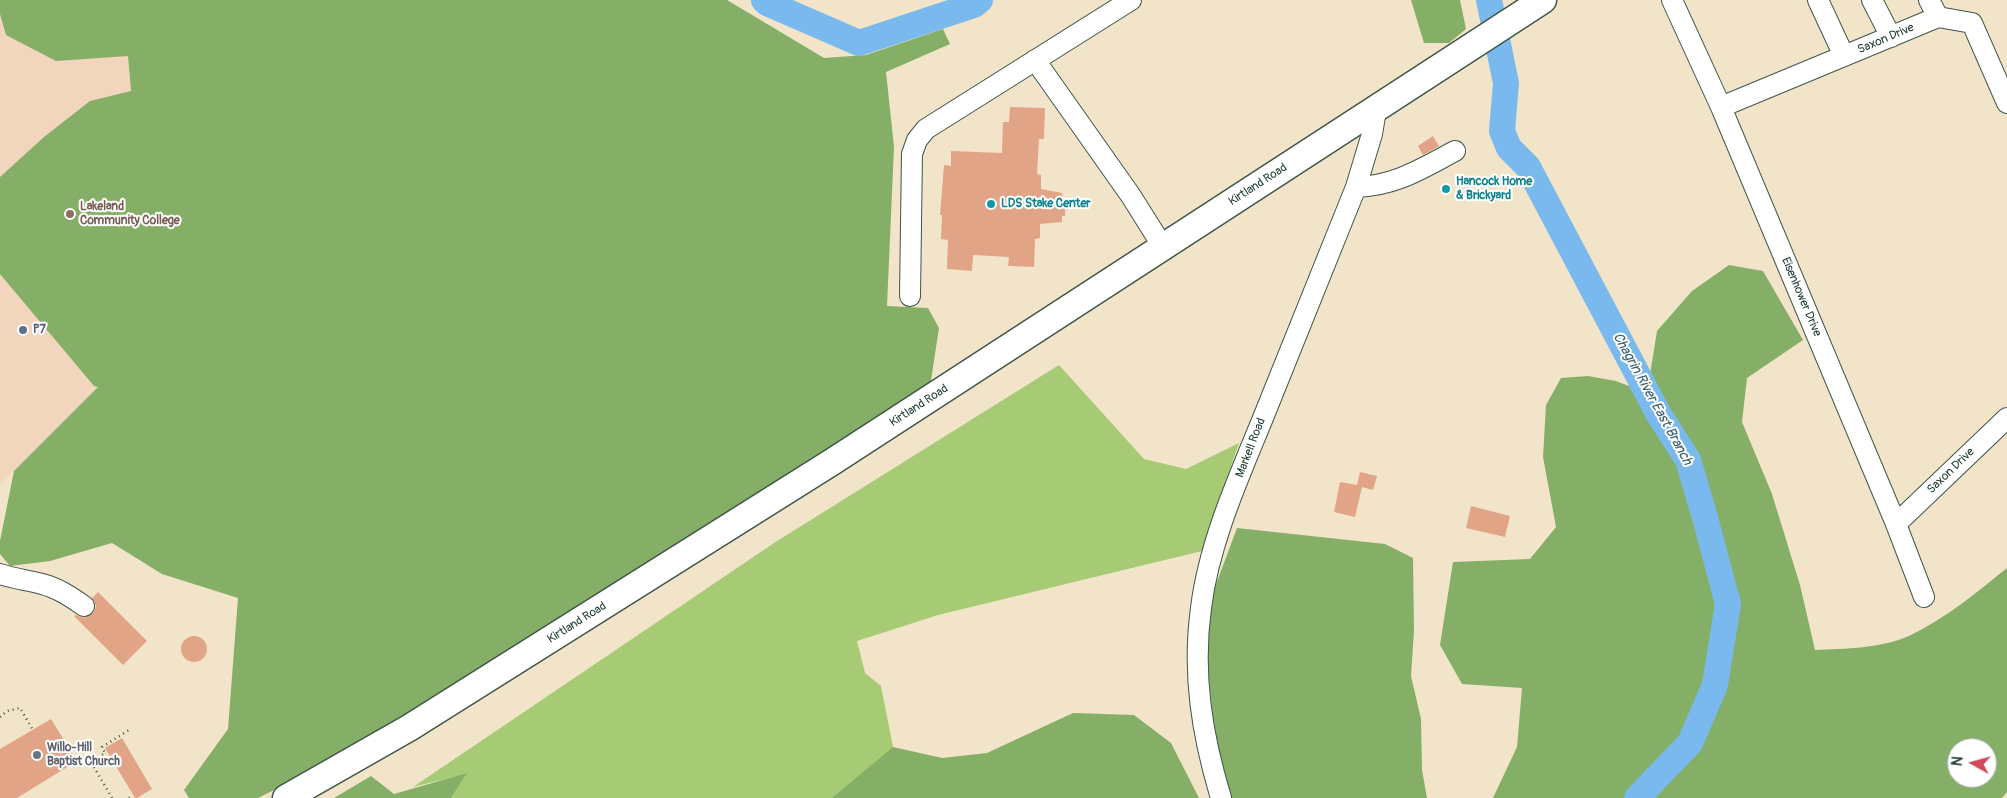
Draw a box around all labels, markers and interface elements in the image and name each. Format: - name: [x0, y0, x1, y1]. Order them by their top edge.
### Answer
- street label: Saxon Drive: [1856, 21, 1916, 57]
- street label: Kirtland Road: [1226, 161, 1290, 209]
- place label: Hancock Home & Brickyard: [1456, 175, 1532, 203]
- marker: Hancock Home & Brickyard: [1440, 183, 1452, 195]
- place label: LDS Stake Center: [1001, 197, 1091, 211]
- marker: LDS Stake Center: [985, 198, 997, 210]
- place label: Lakeland Community College: [80, 200, 180, 228]
- marker: Lakeland Community College: [64, 208, 76, 220]
- street label: Eisenhower Drive: [1778, 255, 1824, 339]
- place label: P7: [33, 323, 46, 337]
- marker: P7: [17, 324, 29, 336]
- water label: Chagrin River East Branch: [1609, 330, 1695, 468]
- street label: Kirtland Road: [887, 382, 951, 430]
- street label: Markell Road: [1233, 416, 1269, 480]
- street label: Saxon Drive: [1924, 445, 1978, 497]
- street label: Kirtland Road: [545, 599, 609, 647]
- north arrow: [1947, 738, 1997, 788]
- place label: Willo-Hill Baptist Church: [47, 741, 120, 769]
- marker: Willo-Hill Baptist Church: [31, 749, 43, 761]
- text: N: [1949, 755, 1967, 767]

